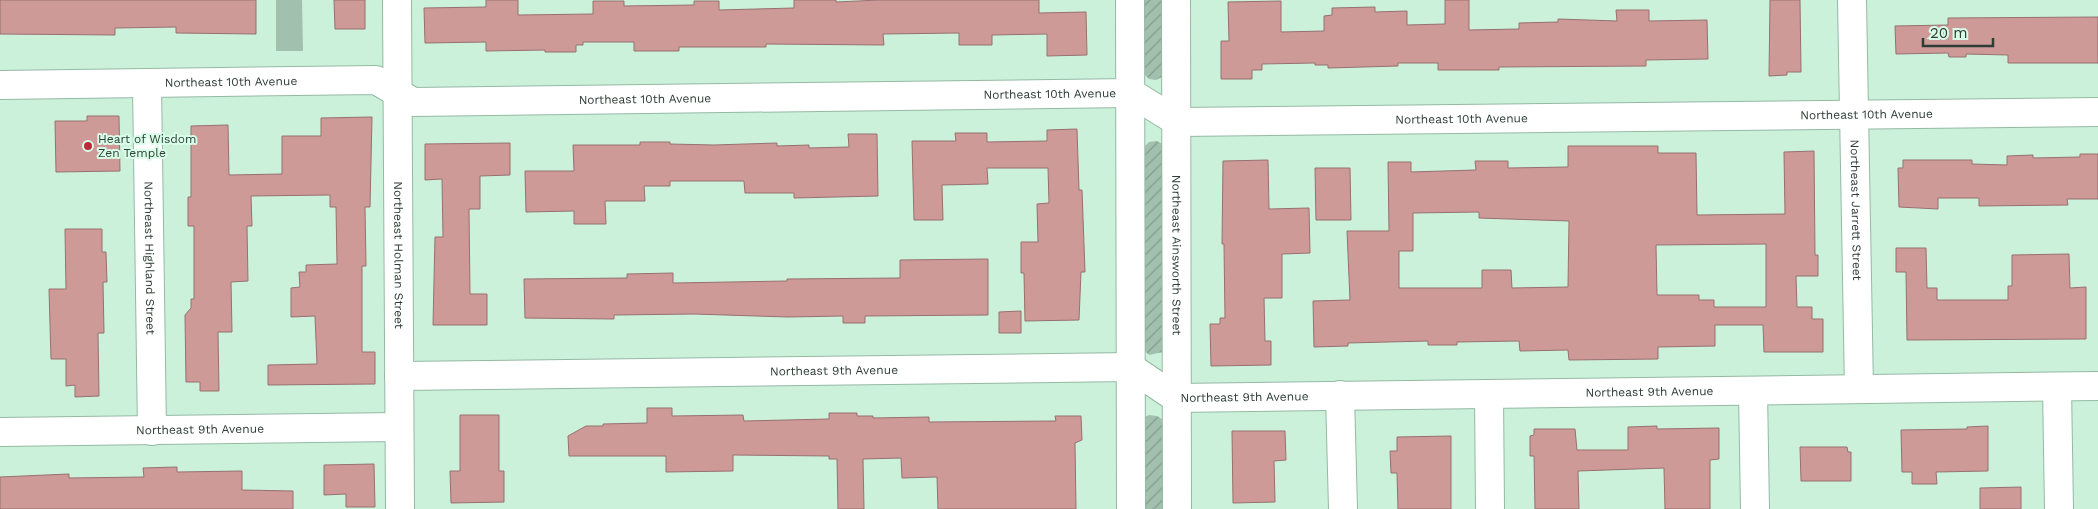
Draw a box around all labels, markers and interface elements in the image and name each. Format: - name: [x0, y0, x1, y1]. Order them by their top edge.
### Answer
- scale bar: [1923, 15, 1993, 47]
- text: 20 m: [1930, 24, 1968, 42]
- street label: Northeast 10th Avenue: [165, 74, 297, 90]
- street label: Northeast 10th Avenue: [983, 86, 1116, 102]
- street label: Northeast 10th Avenue: [578, 91, 711, 107]
- street label: Northeast 10th Avenue: [1800, 107, 1933, 122]
- street label: Northeast 10th Avenue: [1395, 111, 1528, 127]
- place label: Heart of Wisdom Zen Temple: [98, 132, 196, 160]
- street label: Northeast Jarrett Street: [1848, 139, 1864, 281]
- marker: Heart of Wisdom Zen Temple: [82, 140, 94, 152]
- street label: Northeast Ainsworth Street: [1169, 175, 1184, 335]
- street label: Northeast Highland Street: [141, 181, 158, 335]
- street label: Northeast Holman Street: [391, 181, 406, 329]
- street label: Northeast 9th Avenue: [770, 363, 898, 378]
- street label: Northeast 9th Avenue: [1585, 384, 1714, 400]
- street label: Northeast 9th Avenue: [1180, 389, 1309, 405]
- street label: Northeast 9th Avenue: [136, 422, 264, 437]

